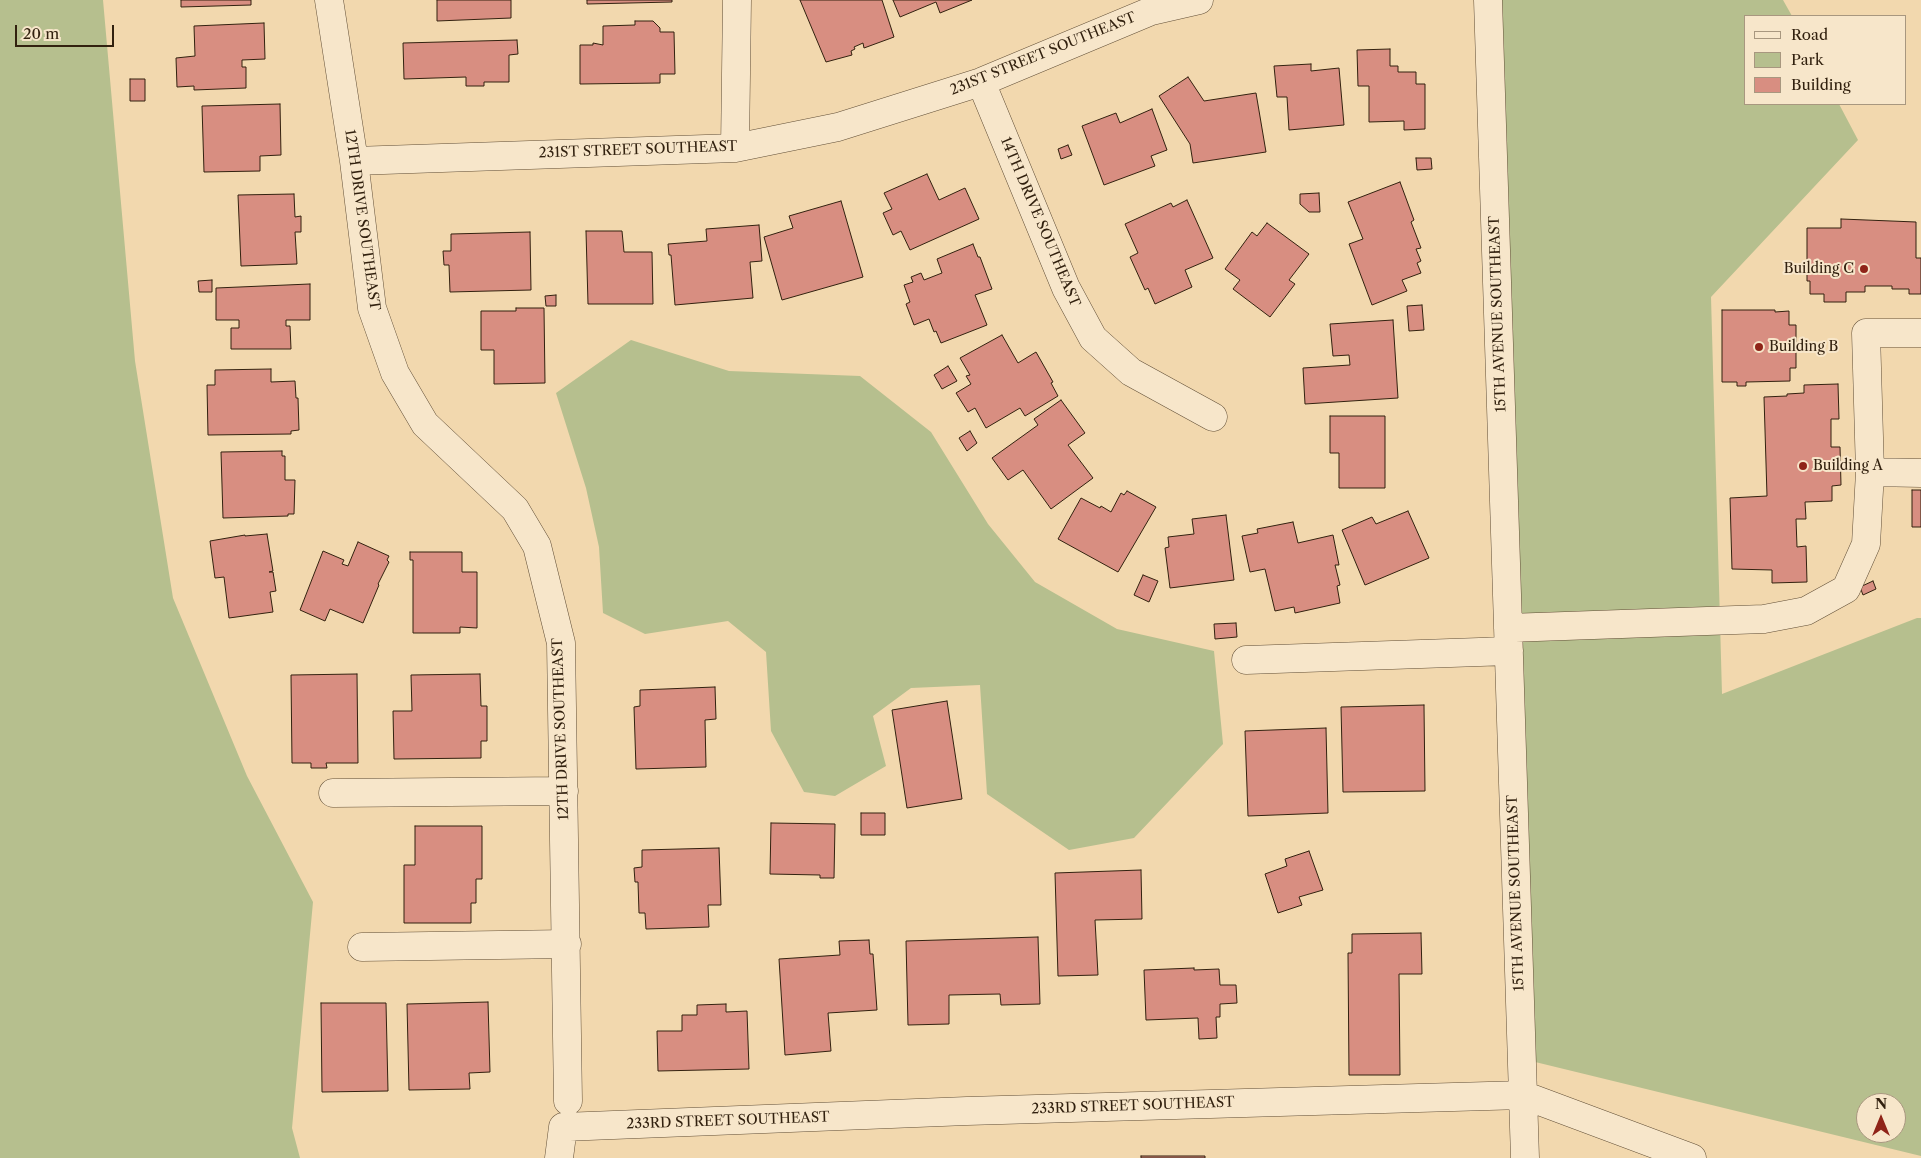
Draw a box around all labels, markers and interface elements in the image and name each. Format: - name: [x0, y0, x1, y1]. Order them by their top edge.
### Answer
- street label: 231ST STREET SOUTHEAST: [948, 9, 1138, 99]
- scale bar: [18, 15, 116, 47]
- legend: [1744, 15, 1906, 105]
- text: 20 m: [23, 24, 59, 43]
- text: Road: [1791, 25, 1828, 44]
- text: Park: [1791, 50, 1824, 69]
- text: Building: [1791, 75, 1851, 94]
- street label: 12TH DRIVE SOUTHEAST: [341, 129, 383, 311]
- street label: 14TH DRIVE SOUTHEAST: [997, 135, 1083, 309]
- street label: 231ST STREET SOUTHEAST: [538, 138, 738, 162]
- street label: 15TH AVENUE SOUTHEAST: [1486, 215, 1510, 413]
- place label: Building C: [1784, 261, 1854, 277]
- marker: Building C: [1858, 263, 1870, 275]
- place label: Building B: [1769, 339, 1838, 355]
- marker: Building B: [1753, 341, 1765, 353]
- place label: Building A: [1813, 458, 1883, 474]
- marker: Building A: [1797, 460, 1809, 472]
- street label: 12TH DRIVE SOUTHEAST: [549, 638, 573, 820]
- street label: 15TH AVENUE SOUTHEAST: [1504, 794, 1528, 992]
- north arrow: [1856, 1093, 1906, 1143]
- street label: 233RD STREET SOUTHEAST: [1031, 1094, 1235, 1118]
- text: N: [1875, 1095, 1887, 1113]
- street label: 233RD STREET SOUTHEAST: [626, 1109, 830, 1133]

